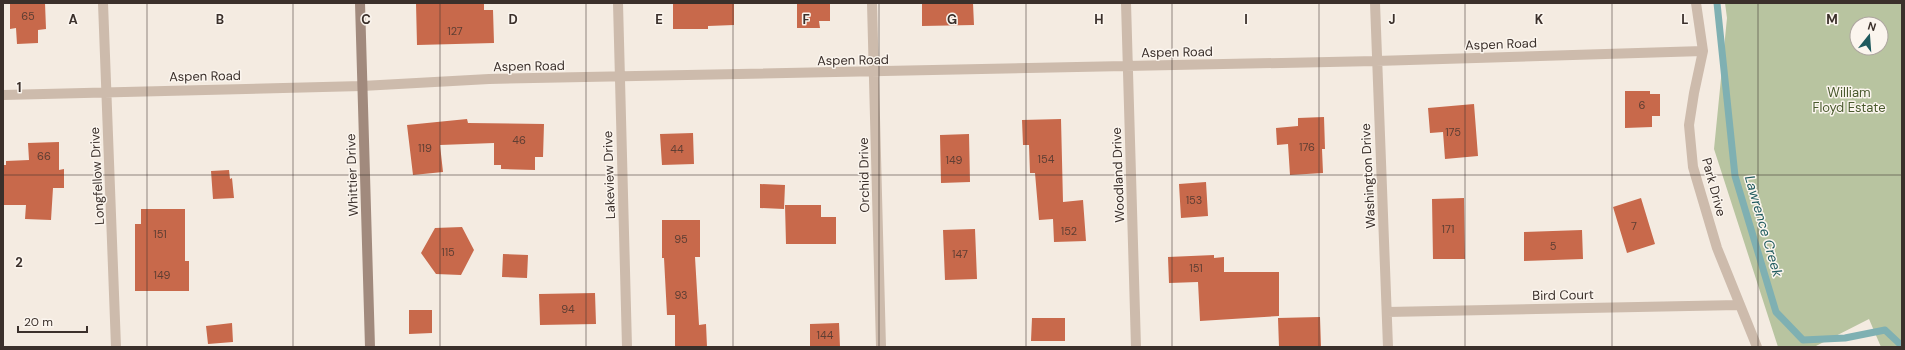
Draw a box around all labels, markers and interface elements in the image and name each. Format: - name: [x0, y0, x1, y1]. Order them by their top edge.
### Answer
- house number: 65: [21, 9, 35, 23]
- text: A: [68, 11, 78, 28]
- text: B: [216, 11, 224, 28]
- text: C: [361, 11, 371, 28]
- text: D: [508, 11, 518, 28]
- text: E: [655, 11, 663, 28]
- text: F: [802, 11, 810, 28]
- text: G: [947, 11, 957, 28]
- text: H: [1094, 11, 1104, 28]
- text: I: [1244, 11, 1248, 28]
- text: J: [1388, 11, 1396, 28]
- text: K: [1535, 11, 1544, 28]
- text: L: [1681, 11, 1689, 28]
- text: M: [1826, 11, 1838, 28]
- north arrow: [1849, 16, 1889, 56]
- text: N: [1866, 19, 1878, 34]
- house number: 127: [447, 24, 463, 38]
- street label: Aspen Road: [1465, 34, 1537, 54]
- street label: Aspen Road: [1141, 43, 1213, 61]
- street label: Aspen Road: [817, 51, 889, 69]
- street label: Aspen Road: [493, 57, 565, 75]
- street label: Aspen Road: [169, 67, 241, 85]
- text: 1: [17, 79, 21, 96]
- park label: William Floyd Estate: [1812, 84, 1886, 116]
- house number: 6: [1639, 98, 1646, 112]
- street label: Washington Drive: [1357, 123, 1379, 229]
- house number: 175: [1445, 125, 1461, 139]
- street label: Longfellow Drive: [86, 127, 108, 225]
- street label: Woodland Drive: [1108, 127, 1128, 223]
- street label: Lakeview Drive: [599, 131, 619, 219]
- street label: Whittier Drive: [342, 133, 362, 217]
- house number: 46: [512, 133, 526, 147]
- street label: Orchid Drive: [855, 137, 873, 213]
- house number: 176: [1299, 140, 1315, 154]
- house number: 119: [418, 141, 432, 155]
- house number: 44: [670, 142, 684, 156]
- house number: 66: [37, 149, 51, 163]
- house number: 154: [1038, 152, 1055, 166]
- house number: 149: [945, 153, 963, 167]
- street label: Park Drive: [1698, 156, 1730, 218]
- water label: Lawrence Creek: [1741, 173, 1787, 280]
- house number: 153: [1186, 193, 1202, 207]
- house number: 7: [1631, 219, 1637, 233]
- house number: 171: [1442, 222, 1454, 236]
- house number: 152: [1061, 224, 1077, 238]
- house number: 151: [153, 227, 167, 241]
- house number: 95: [674, 232, 688, 246]
- house number: 5: [1550, 239, 1557, 253]
- house number: 115: [441, 245, 455, 259]
- house number: 147: [952, 247, 968, 261]
- text: 2: [15, 254, 23, 271]
- house number: 151: [1189, 261, 1203, 275]
- house number: 149: [153, 268, 171, 282]
- street label: Bird Court: [1532, 286, 1594, 304]
- house number: 93: [674, 288, 688, 302]
- house number: 94: [561, 302, 575, 316]
- scale bar: [18, 308, 87, 334]
- text: 20 m: [24, 314, 53, 330]
- house number: 144: [817, 328, 834, 342]

